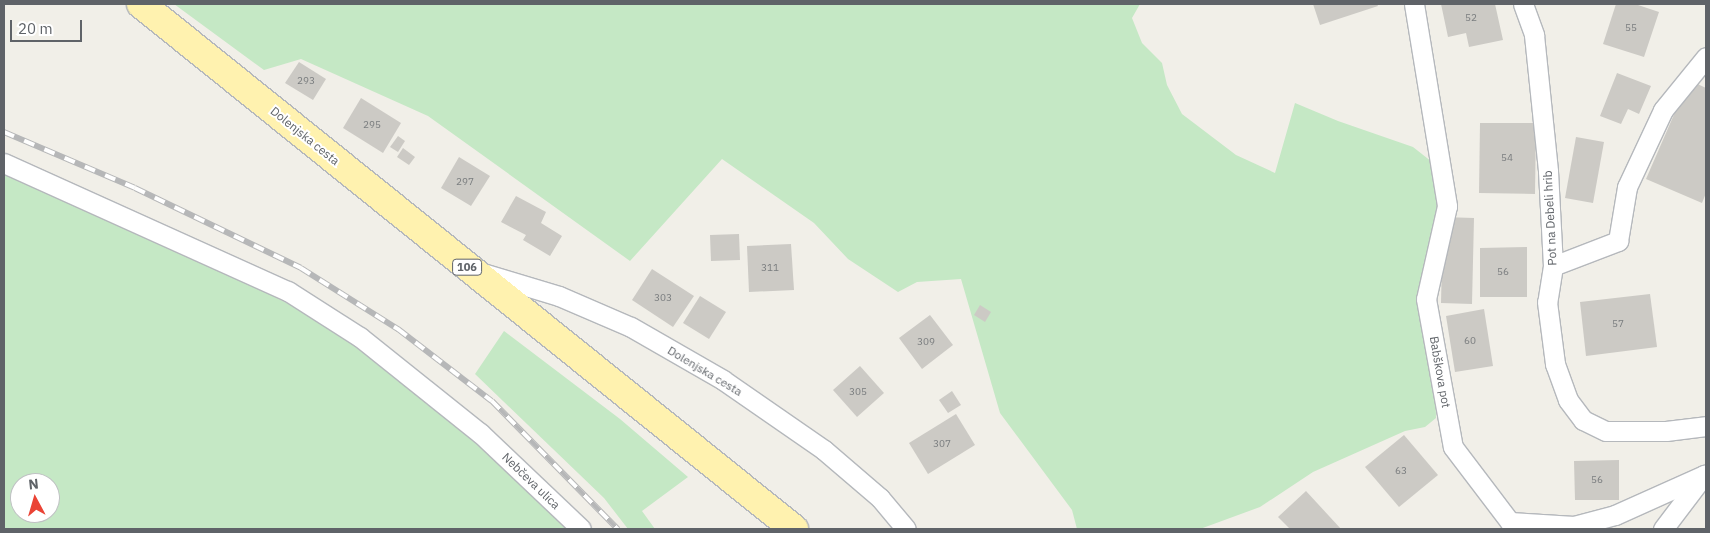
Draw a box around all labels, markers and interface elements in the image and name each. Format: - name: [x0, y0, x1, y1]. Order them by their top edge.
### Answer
- scale bar: [12, 10, 85, 42]
- house number: 52: [1465, 12, 1477, 24]
- text: 20 m: [18, 19, 53, 38]
- house number: 55: [1625, 22, 1637, 34]
- house number: 293: [297, 75, 315, 87]
- street label: Dolenjska cesta: [268, 104, 342, 168]
- house number: 295: [363, 119, 381, 131]
- house number: 54: [1501, 152, 1513, 164]
- street label: Pot na Debeli hrib: [1540, 170, 1560, 266]
- house number: 297: [456, 176, 474, 188]
- road number: 106: [452, 258, 482, 276]
- house number: 311: [761, 262, 779, 274]
- house number: 56: [1497, 266, 1509, 278]
- house number: 303: [654, 292, 672, 304]
- house number: 57: [1612, 318, 1624, 330]
- street label: Babškova pot: [1427, 335, 1453, 409]
- house number: 60: [1464, 335, 1476, 347]
- house number: 309: [917, 336, 935, 348]
- street label: Dolenjska cesta: [665, 343, 745, 399]
- house number: 305: [849, 386, 867, 398]
- house number: 307: [933, 438, 951, 450]
- street label: Nebčeva ulica: [499, 450, 563, 512]
- house number: 63: [1395, 465, 1407, 477]
- north arrow: [10, 473, 60, 523]
- house number: 56: [1591, 474, 1603, 486]
- text: N: [28, 475, 40, 494]

